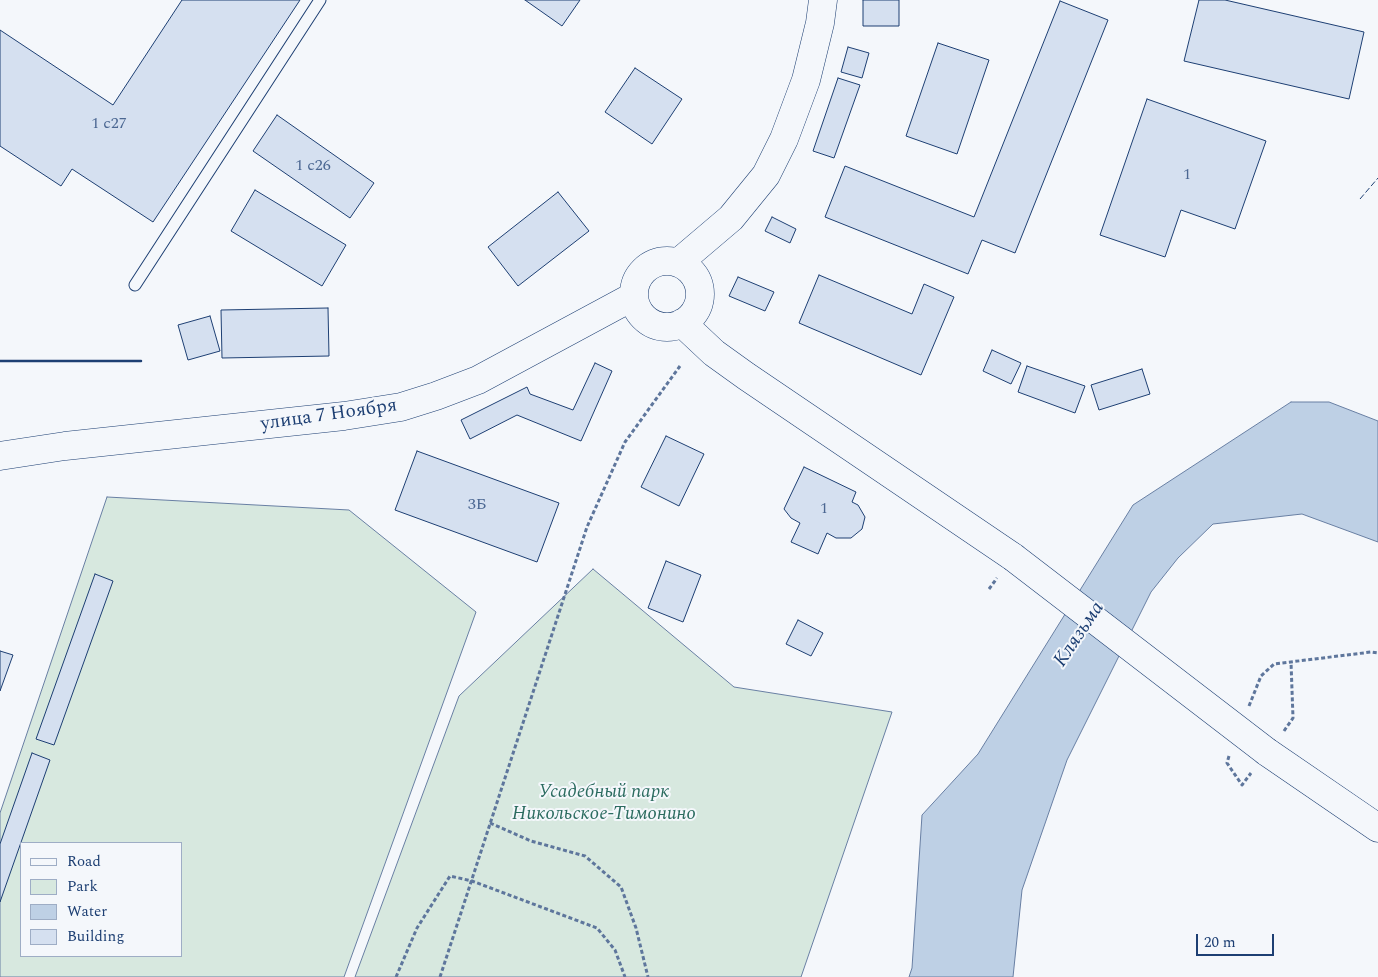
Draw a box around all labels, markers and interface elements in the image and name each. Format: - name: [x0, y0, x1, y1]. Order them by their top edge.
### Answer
- house number: 1 с27: [91, 115, 127, 135]
- house number: 1 с26: [295, 157, 331, 177]
- house number: 1: [1183, 166, 1191, 186]
- street label: улица 7 Ноября: [259, 395, 399, 437]
- house number: 3Б: [468, 496, 486, 516]
- house number: 1: [820, 500, 828, 520]
- water label: Клязьма: [1049, 598, 1111, 672]
- park label: Усадебный парк Никольское-Тимонино: [512, 782, 696, 826]
- legend: [20, 842, 182, 957]
- text: Road: [67, 850, 101, 873]
- text: Park: [67, 875, 98, 898]
- text: Water: [67, 900, 107, 923]
- scale bar: [1198, 924, 1276, 956]
- text: Building: [67, 925, 124, 948]
- text: 20 m: [1204, 931, 1236, 954]

